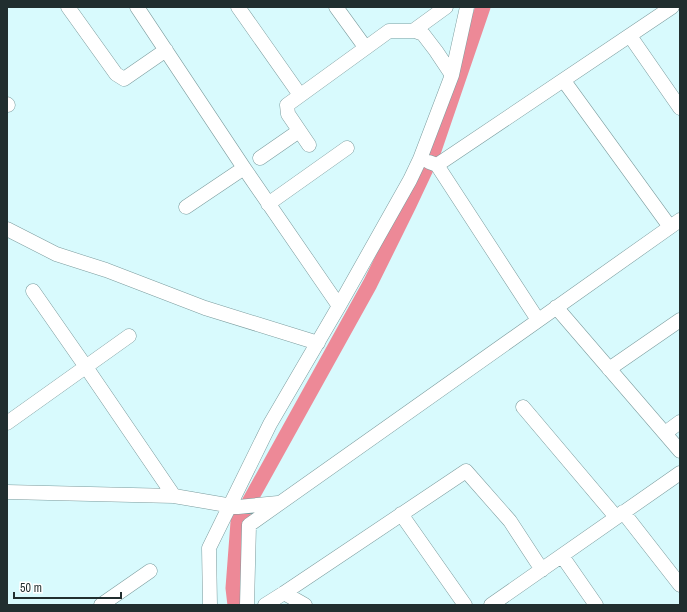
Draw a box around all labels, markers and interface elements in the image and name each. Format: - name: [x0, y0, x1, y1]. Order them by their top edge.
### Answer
- scale bar: [14, 574, 121, 600]
- text: 50 m: [20, 580, 42, 596]

